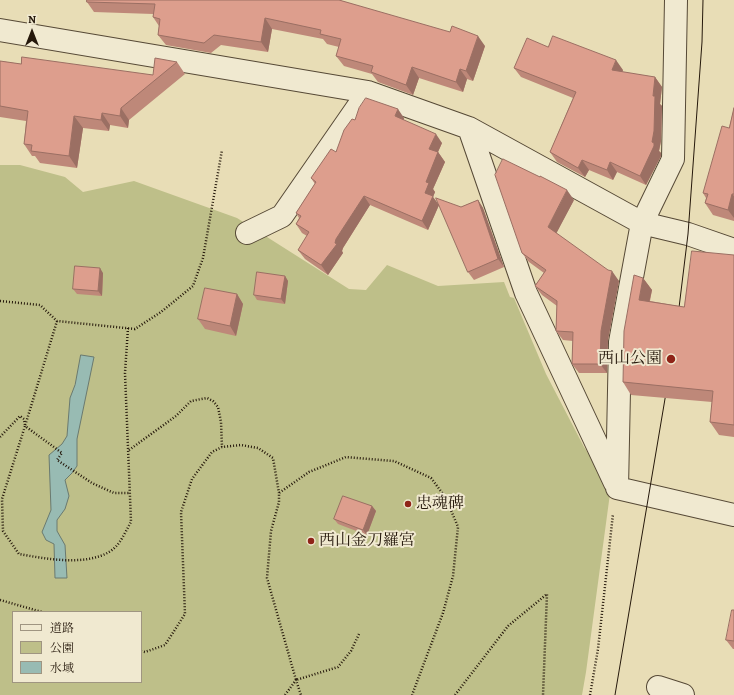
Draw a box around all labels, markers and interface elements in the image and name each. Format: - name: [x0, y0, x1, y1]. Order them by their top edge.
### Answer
- north arrow: [12, 12, 52, 52]
- text: N: [28, 12, 36, 27]
- place label: 西山公園: [598, 349, 662, 369]
- marker: 西山公園: [665, 353, 677, 365]
- place label: 忠魂碑: [416, 494, 464, 514]
- marker: 忠魂碑: [403, 499, 413, 509]
- place label: 西山金刀羅宮: [319, 531, 415, 551]
- marker: 西山金刀羅宮: [306, 536, 316, 546]
- legend: [12, 611, 142, 683]
- text: 道路: [50, 620, 74, 636]
- text: 公園: [50, 640, 74, 656]
- text: 水域: [50, 660, 74, 676]

